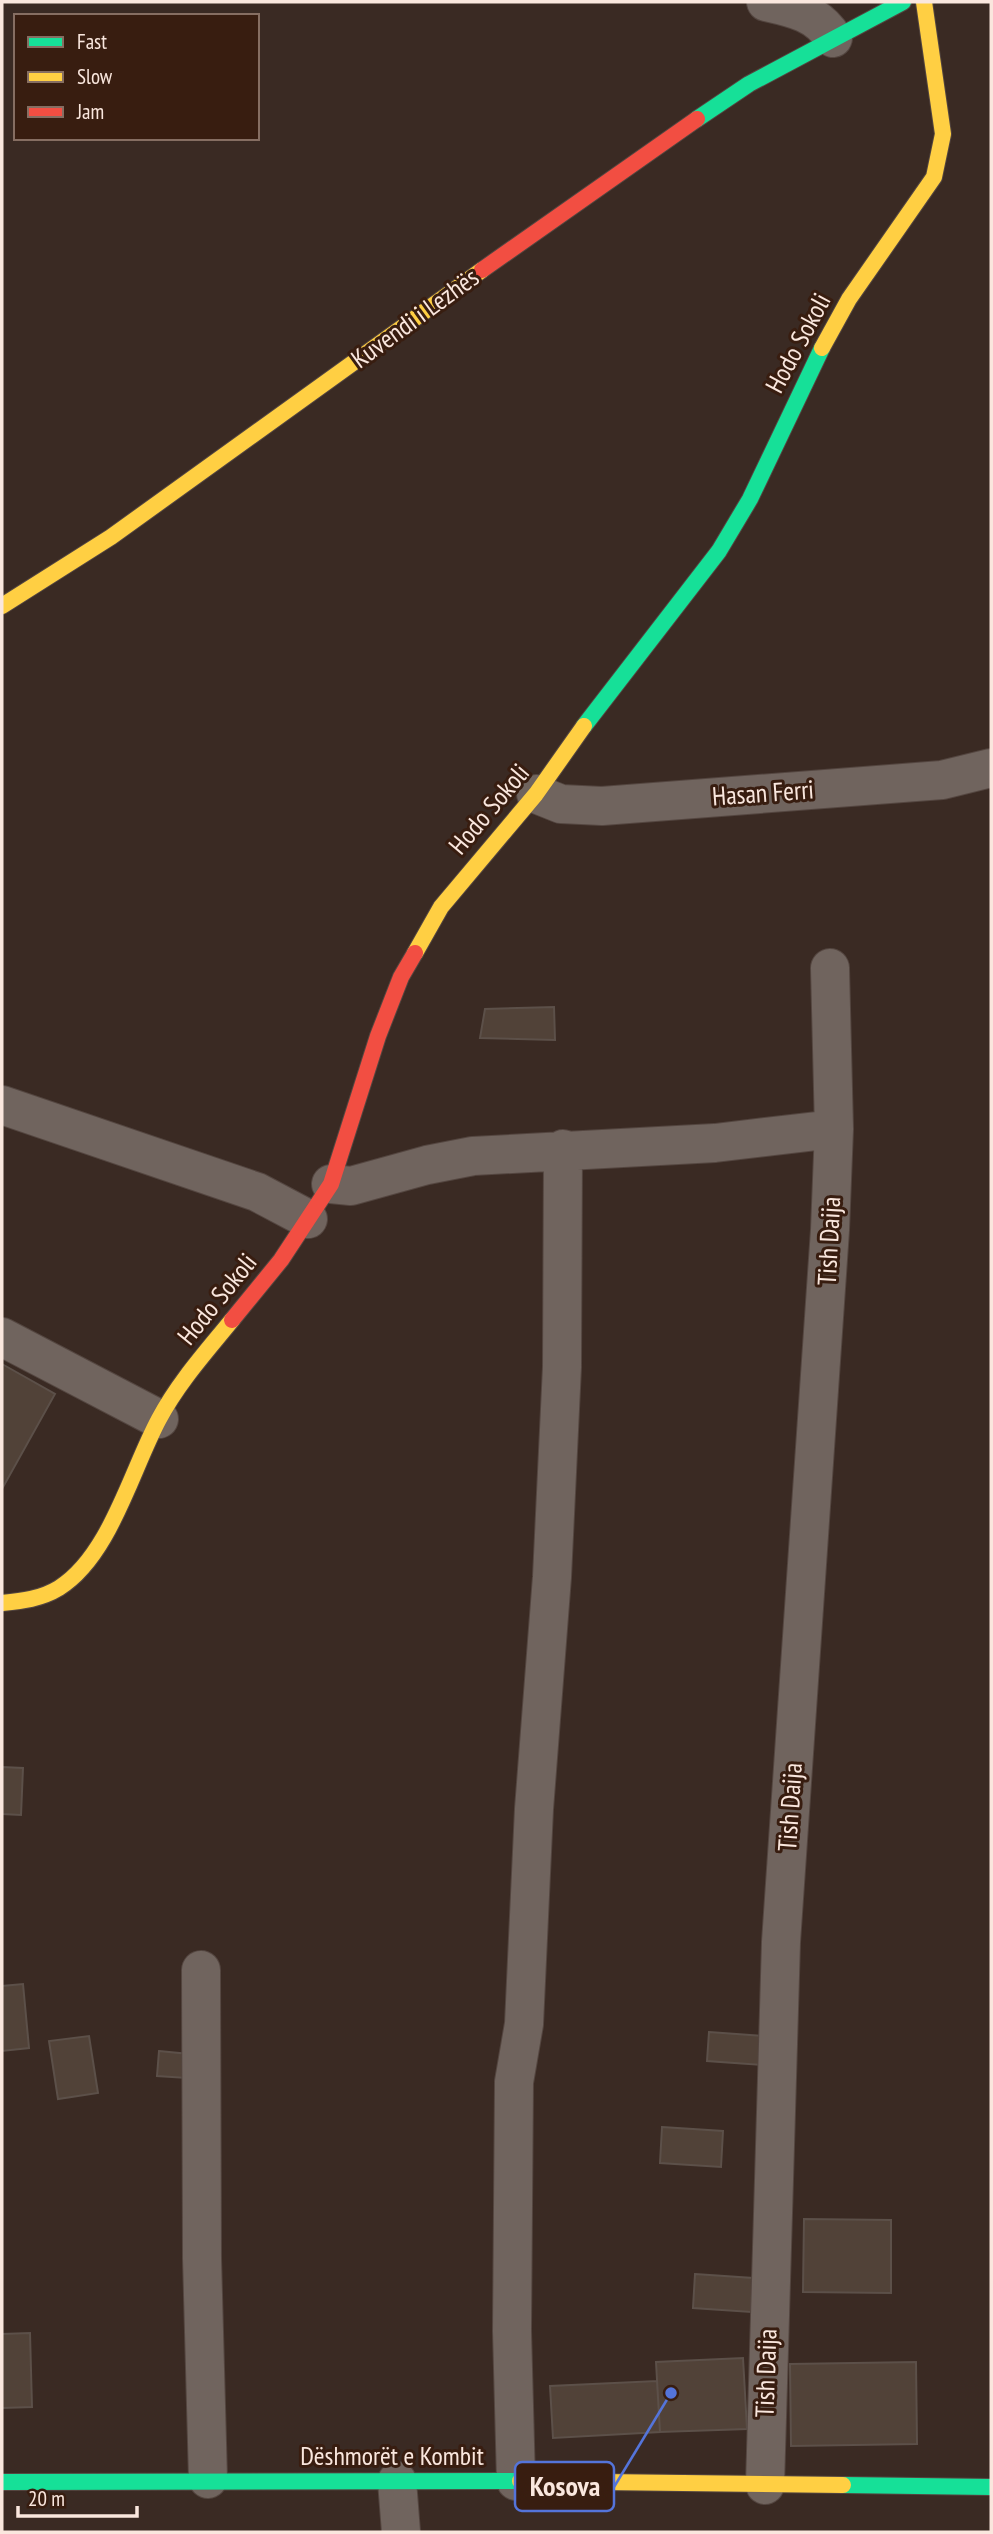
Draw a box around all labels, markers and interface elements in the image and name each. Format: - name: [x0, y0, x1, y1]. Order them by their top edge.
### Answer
- legend: [14, 14, 259, 140]
- text: Fast: [77, 28, 107, 55]
- text: Slow: [77, 63, 113, 90]
- text: Jam: [76, 98, 104, 125]
- street label: Kuvendi i Lezhës: [344, 260, 485, 375]
- street label: Hodo Sokoli: [758, 287, 838, 398]
- street label: Hodo Sokoli: [441, 757, 536, 861]
- street label: Hasan Ferri: [711, 772, 815, 813]
- street label: Tish Daija: [810, 1196, 847, 1286]
- street label: Hodo Sokoli: [170, 1246, 264, 1351]
- street label: Tish Daija: [770, 1762, 809, 1852]
- street label: Tish Daija: [747, 2328, 784, 2418]
- street label: Dëshmorët e Kombit: [300, 2439, 484, 2472]
- callout: Kosova: [515, 2462, 614, 2511]
- text: Kosova: [530, 2467, 600, 2504]
- scale bar: [18, 2474, 136, 2518]
- text: 20 m: [28, 2485, 65, 2512]

